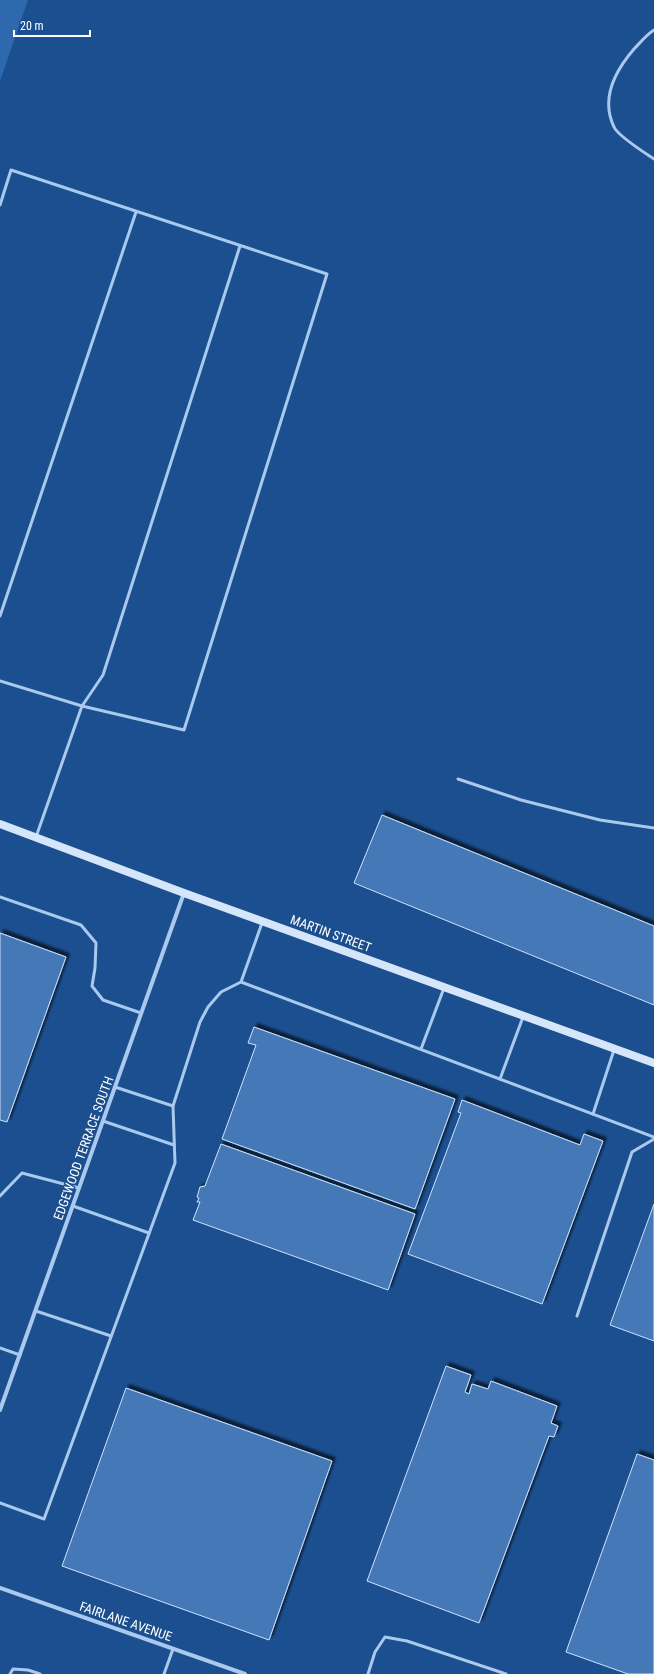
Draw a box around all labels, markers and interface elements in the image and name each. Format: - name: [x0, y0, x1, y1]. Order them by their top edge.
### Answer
- scale bar: [14, 12, 90, 38]
- text: 20 m: [20, 19, 44, 33]
- street label: MARTIN STREET: [288, 912, 374, 955]
- street label: EDGEWOOD TERRACE SOUTH: [50, 1074, 116, 1222]
- street label: FAIRLANE AVENUE: [78, 1599, 174, 1644]

